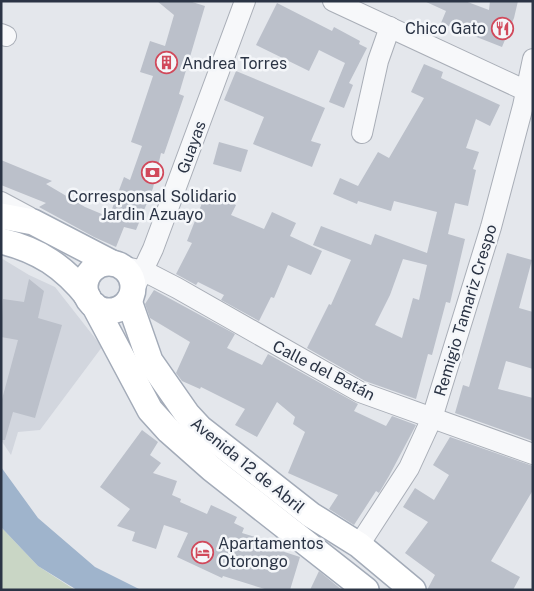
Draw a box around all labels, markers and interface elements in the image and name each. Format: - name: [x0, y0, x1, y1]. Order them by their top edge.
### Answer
- restaurant icon: Chico Gato: [490, 16, 514, 40]
- place label: Chico Gato: [405, 19, 486, 38]
- building icon: Andrea Torres: [154, 51, 178, 75]
- place label: Andrea Torres: [182, 54, 287, 73]
- street label: Guayas: [173, 118, 210, 176]
- bank icon: Corresponsal Solidario Jardin Azuayo: [140, 160, 164, 184]
- place label: Corresponsal Solidario Jardin Azuayo: [67, 187, 237, 224]
- street label: Remigio Tamariz Crespo: [430, 222, 501, 398]
- street label: Calle del Batán: [269, 336, 378, 404]
- street label: Avenida 12 de Abril: [187, 414, 309, 517]
- place label: Apartamentos Otorongo: [218, 534, 324, 571]
- hotel icon: Apartamentos Otorongo: [190, 540, 214, 564]

